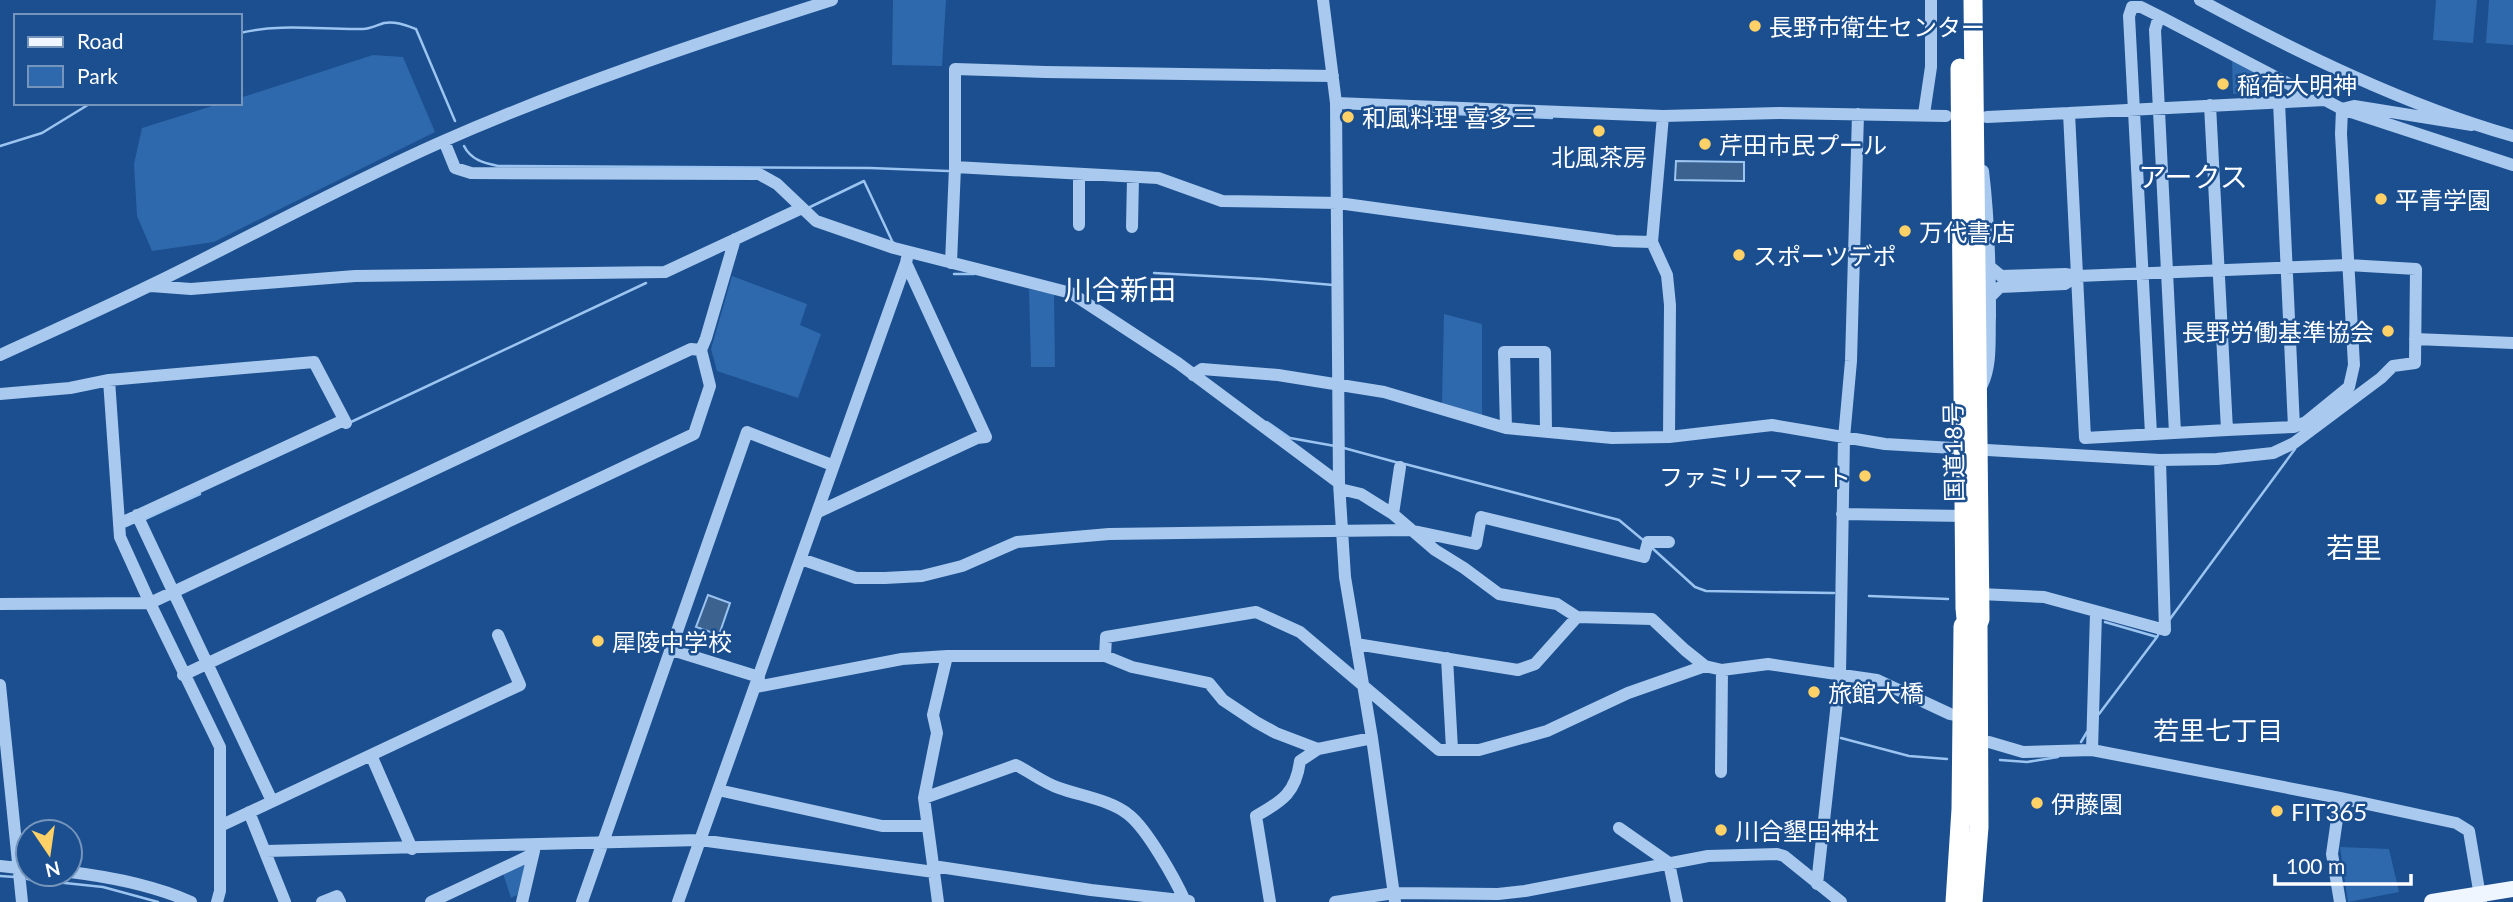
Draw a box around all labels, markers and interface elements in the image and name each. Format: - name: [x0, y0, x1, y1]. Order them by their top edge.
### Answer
- place label: 長野市衛生センター: [1769, 12, 1985, 41]
- legend: [14, 14, 242, 105]
- marker: 長野市衛生センター: [1747, 18, 1763, 34]
- text: Road: [77, 28, 124, 53]
- text: Park: [77, 63, 118, 88]
- place label: 稲荷大明神: [2237, 70, 2357, 99]
- marker: 稲荷大明神: [2215, 76, 2231, 92]
- place label: 和風料理 喜多三: [1362, 103, 1536, 132]
- marker: 和風料理 喜多三: [1340, 109, 1356, 125]
- marker: 北風茶房: [1591, 123, 1607, 139]
- place label: 芹田市民プール: [1719, 130, 1887, 159]
- marker: 芹田市民プール: [1697, 136, 1713, 152]
- place label: 北風茶房: [1551, 142, 1647, 171]
- district label: アークス: [2138, 159, 2248, 193]
- place label: 平青学園: [2395, 185, 2491, 214]
- marker: 平青学園: [2373, 191, 2389, 207]
- place label: 万代書店: [1919, 217, 2015, 246]
- marker: 万代書店: [1897, 223, 1913, 239]
- place label: スポーツデポ: [1753, 241, 1897, 270]
- marker: スポーツデポ: [1731, 247, 1747, 263]
- district label: 川合新田: [1064, 272, 1176, 306]
- place label: 長野労働基準協会: [2182, 317, 2374, 346]
- marker: 長野労働基準協会: [2380, 323, 2396, 339]
- street label: 国道18号: [1938, 402, 1968, 502]
- place label: ファミリーマート: [1659, 462, 1851, 491]
- marker: ファミリーマート: [1857, 468, 1873, 484]
- district label: 若里: [2326, 530, 2382, 564]
- place label: 犀陵中学校: [612, 627, 732, 656]
- marker: 犀陵中学校: [590, 633, 606, 649]
- place label: 旅館大橋: [1828, 678, 1924, 707]
- marker: 旅館大橋: [1806, 684, 1822, 700]
- district label: 若里七丁目: [2153, 714, 2283, 746]
- place label: 伊藤園: [2051, 789, 2123, 818]
- marker: 伊藤園: [2029, 795, 2045, 811]
- place label: FIT365: [2291, 797, 2367, 826]
- marker: FIT365: [2269, 803, 2285, 819]
- place label: 川合墾田神社: [1735, 816, 1879, 845]
- north arrow: [14, 818, 84, 888]
- marker: 川合墾田神社: [1713, 822, 1729, 838]
- scale bar: [2275, 842, 2412, 886]
- text: 100 m: [2286, 853, 2345, 878]
- text: N: [43, 857, 63, 883]

